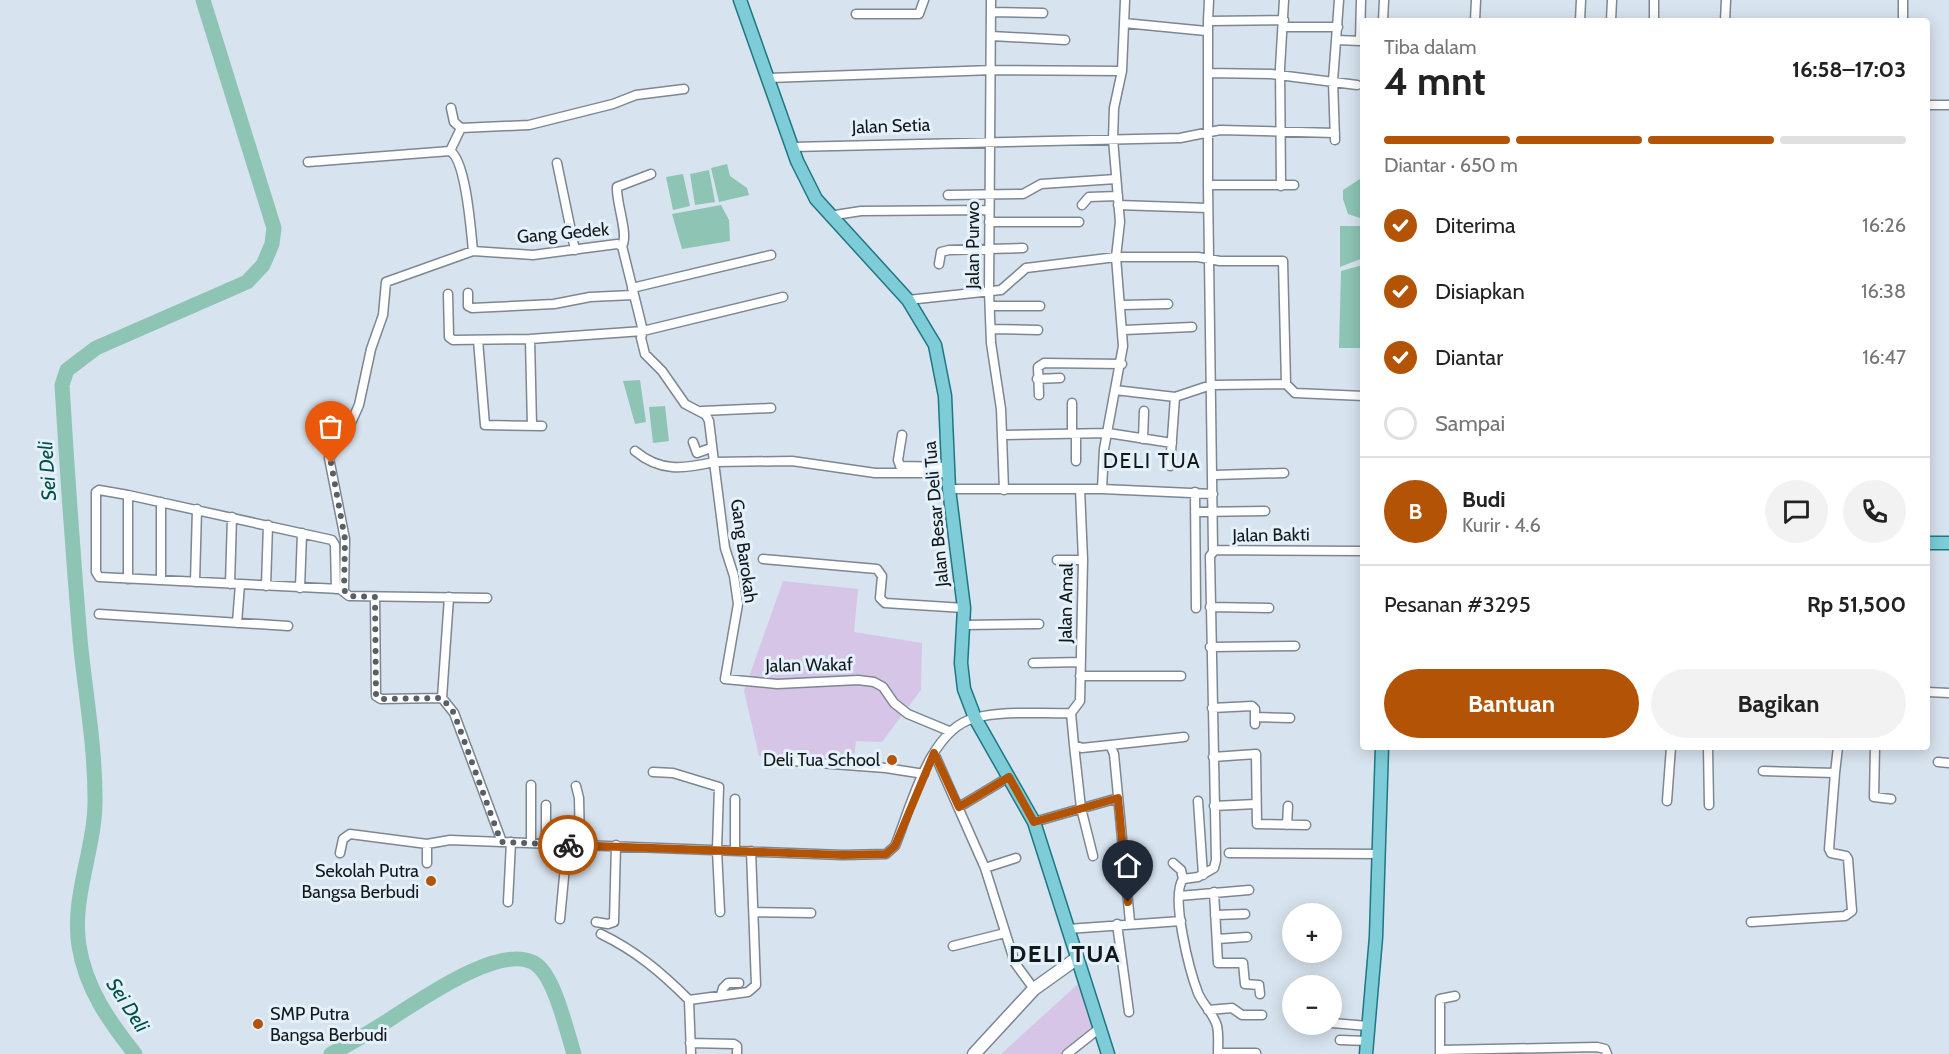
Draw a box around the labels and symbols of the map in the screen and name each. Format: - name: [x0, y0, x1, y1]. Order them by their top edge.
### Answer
- street label: Jalan Setia: [850, 114, 931, 138]
- street label: Jalan Purwo: [962, 201, 984, 290]
- street label: Gang Gedek: [516, 218, 611, 248]
- pin: [305, 401, 356, 463]
- water label: Sei Deli: [33, 440, 61, 502]
- street label: Jalan Besar Deli Tua: [919, 440, 953, 589]
- district label: DELI TUA: [1103, 448, 1201, 473]
- street label: Gang Barokah: [726, 498, 762, 604]
- street label: Jalan Bakti: [1231, 523, 1310, 547]
- street label: Jalan Amal: [1054, 562, 1078, 644]
- street label: Jalan Wakaf: [764, 653, 853, 677]
- place label: Deli Tua School: [763, 749, 881, 771]
- marker: Deli Tua School: [885, 753, 899, 767]
- courier: [538, 815, 598, 875]
- pin: [1102, 840, 1153, 902]
- place label: Sekolah Putra Bangsa Berbudi: [302, 860, 419, 903]
- marker: Sekolah Putra Bangsa Berbudi: [424, 874, 438, 888]
- district label: DELI TUA: [1009, 939, 1121, 968]
- water label: Sei Deli: [102, 973, 155, 1037]
- place label: SMP Putra Bangsa Berbudi: [270, 1003, 387, 1046]
- marker: SMP Putra Bangsa Berbudi: [251, 1017, 265, 1031]

